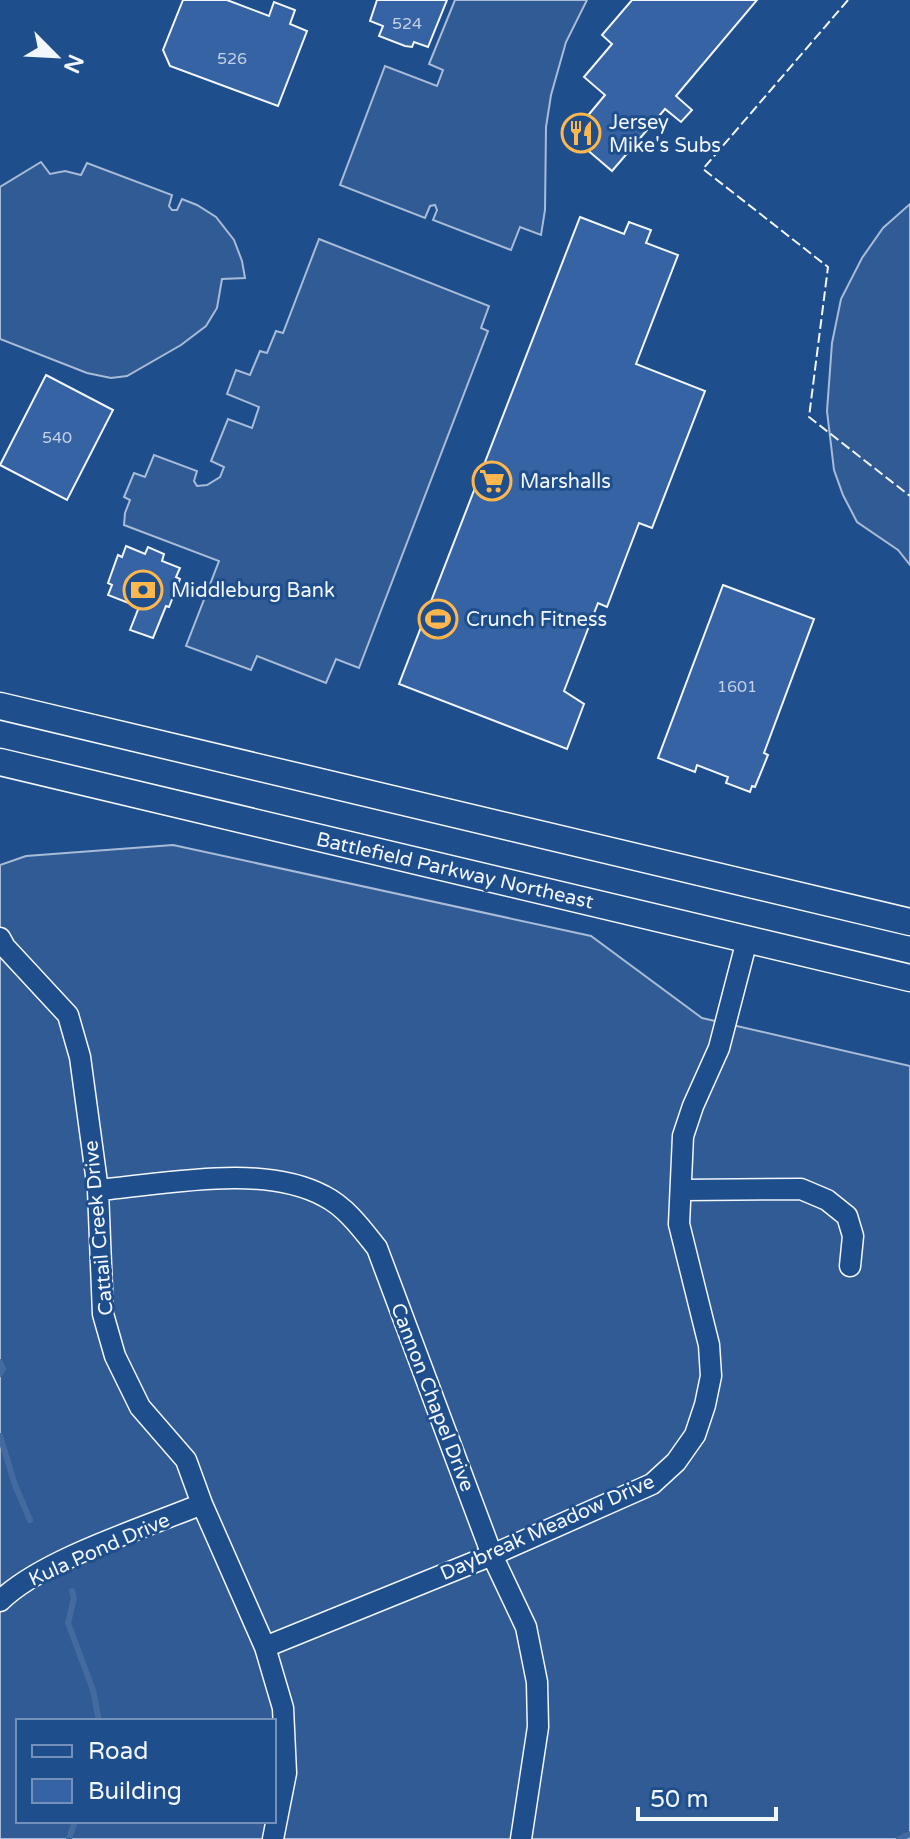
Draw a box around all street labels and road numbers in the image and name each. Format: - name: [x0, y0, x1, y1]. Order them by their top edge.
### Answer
- street label: Battlefield Parkway Northeast: [314, 827, 596, 915]
- street label: Cattail Creek Drive: [79, 1139, 119, 1316]
- street label: Cannon Chapel Drive: [385, 1300, 479, 1495]
- street label: Daybreak Meadow Drive: [437, 1470, 658, 1586]
- street label: Kula Pond Drive: [25, 1508, 174, 1592]

